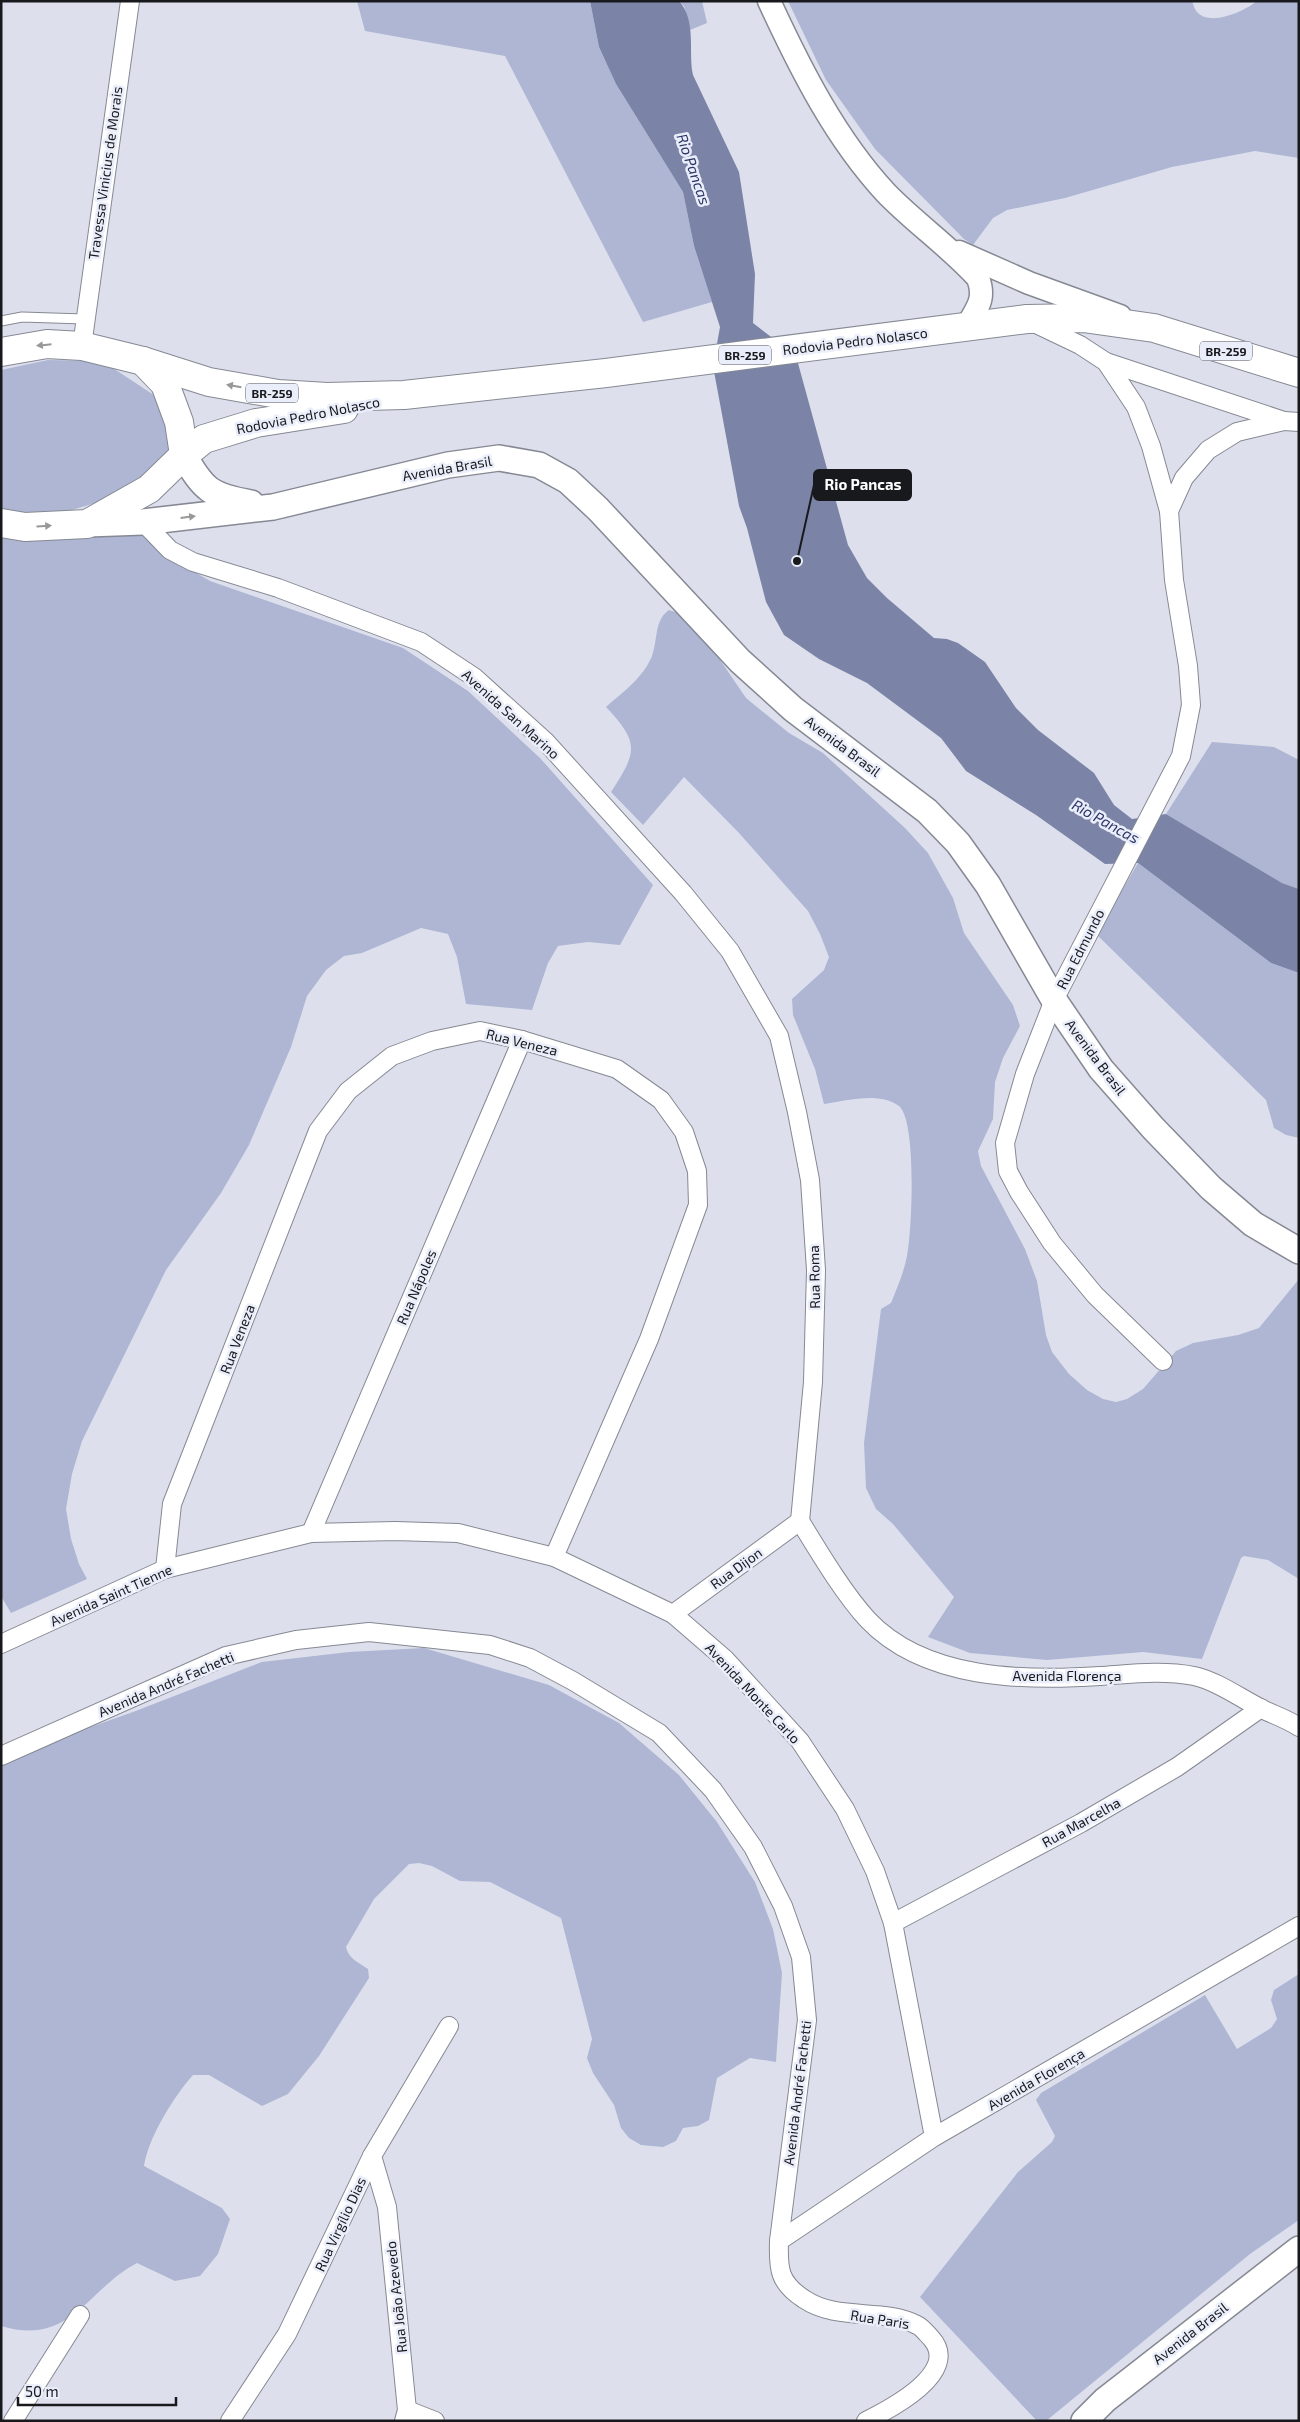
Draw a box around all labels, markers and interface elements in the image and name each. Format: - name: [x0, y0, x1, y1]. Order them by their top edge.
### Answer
- street label: Travessa Vinicius de Morais: [84, 85, 126, 261]
- water label: Rio Pancas: [673, 131, 715, 207]
- street label: Rodovia Pedro Nolasco: [782, 324, 928, 358]
- one-way arrow: [35, 341, 51, 349]
- road number: BR-259: [1200, 342, 1252, 361]
- road number: BR-259: [719, 346, 771, 364]
- one-way arrow: [225, 382, 241, 390]
- road number: BR-259: [246, 383, 298, 402]
- street label: Rodovia Pedro Nolasco: [235, 393, 381, 437]
- street label: Avenida Brasil: [401, 452, 494, 484]
- callout: Rio Pancas: [814, 470, 911, 500]
- text: Rio Pancas: [825, 475, 901, 493]
- one-way arrow: [180, 513, 196, 521]
- one-way arrow: [36, 522, 52, 530]
- street label: Avenida San Marino: [459, 666, 563, 762]
- street label: Avenida Brasil: [802, 712, 885, 781]
- water label: Rio Pancas: [1069, 795, 1143, 847]
- street label: Rua Edmundo: [1053, 906, 1107, 992]
- street label: Avenida Brasil: [1062, 1016, 1131, 1099]
- street label: Rua Veneza: [484, 1025, 560, 1059]
- street label: Rua Roma: [805, 1245, 823, 1309]
- street label: Rua Nápoles: [393, 1247, 439, 1327]
- street label: Rua Veneza: [216, 1302, 258, 1376]
- street label: Rua Dijon: [707, 1544, 765, 1592]
- street label: Avenida Saint Tienne: [47, 1560, 175, 1630]
- street label: Avenida Monte Carlo: [702, 1639, 804, 1747]
- street label: Avenida André Fachetti: [96, 1648, 236, 1720]
- street label: Avenida Florença: [1013, 1667, 1122, 1685]
- street label: Rua Marcelha: [1039, 1793, 1123, 1851]
- street label: Avenida André Fachetti: [780, 2020, 814, 2166]
- street label: Avenida Florença: [985, 2044, 1088, 2114]
- street label: Rua Virgílio Dias: [311, 2174, 369, 2274]
- street label: Rua João Azevedo: [382, 2240, 410, 2354]
- street label: Avenida Brasil: [1149, 2298, 1232, 2368]
- street label: Rua Paris: [849, 2306, 911, 2332]
- scale bar: [18, 2374, 175, 2406]
- text: 50 m: [25, 2382, 59, 2400]

